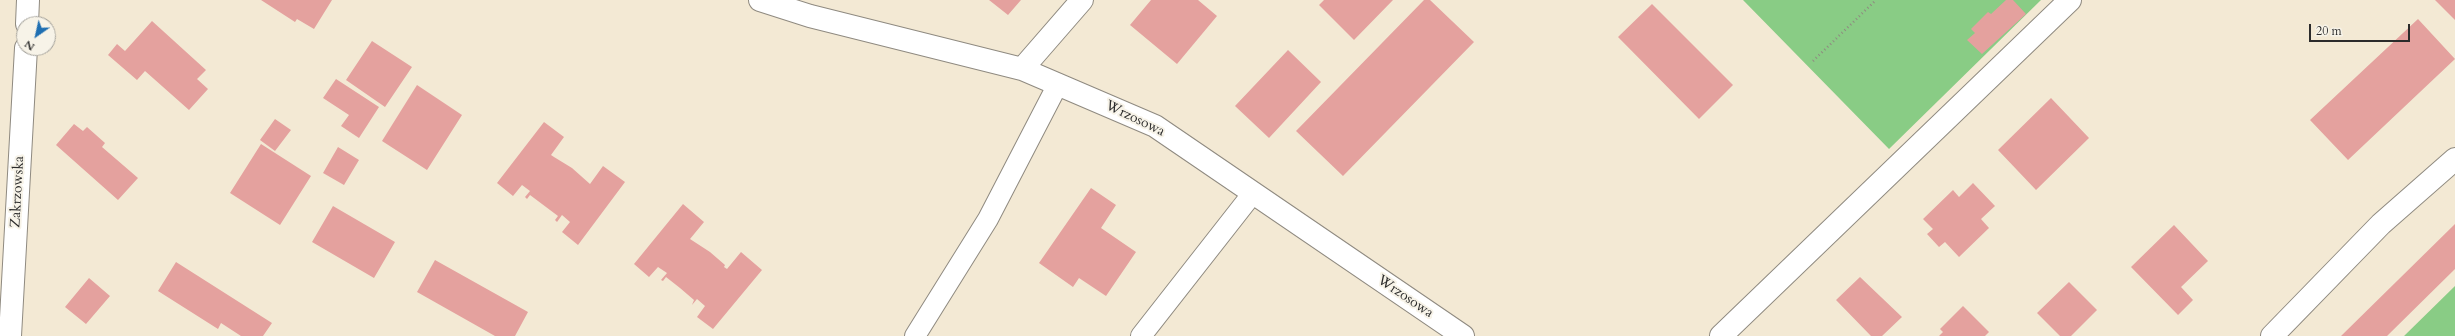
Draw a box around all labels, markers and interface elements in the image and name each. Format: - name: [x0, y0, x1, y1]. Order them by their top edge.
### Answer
- north arrow: [16, 16, 56, 56]
- scale bar: [2311, 16, 2412, 42]
- text: 20 m: [2316, 23, 2342, 39]
- text: N: [21, 37, 38, 54]
- street label: Wrzosowa: [1103, 97, 1167, 141]
- street label: Zakrzowska: [8, 156, 28, 228]
- street label: Wrzosowa: [1374, 272, 1436, 322]

